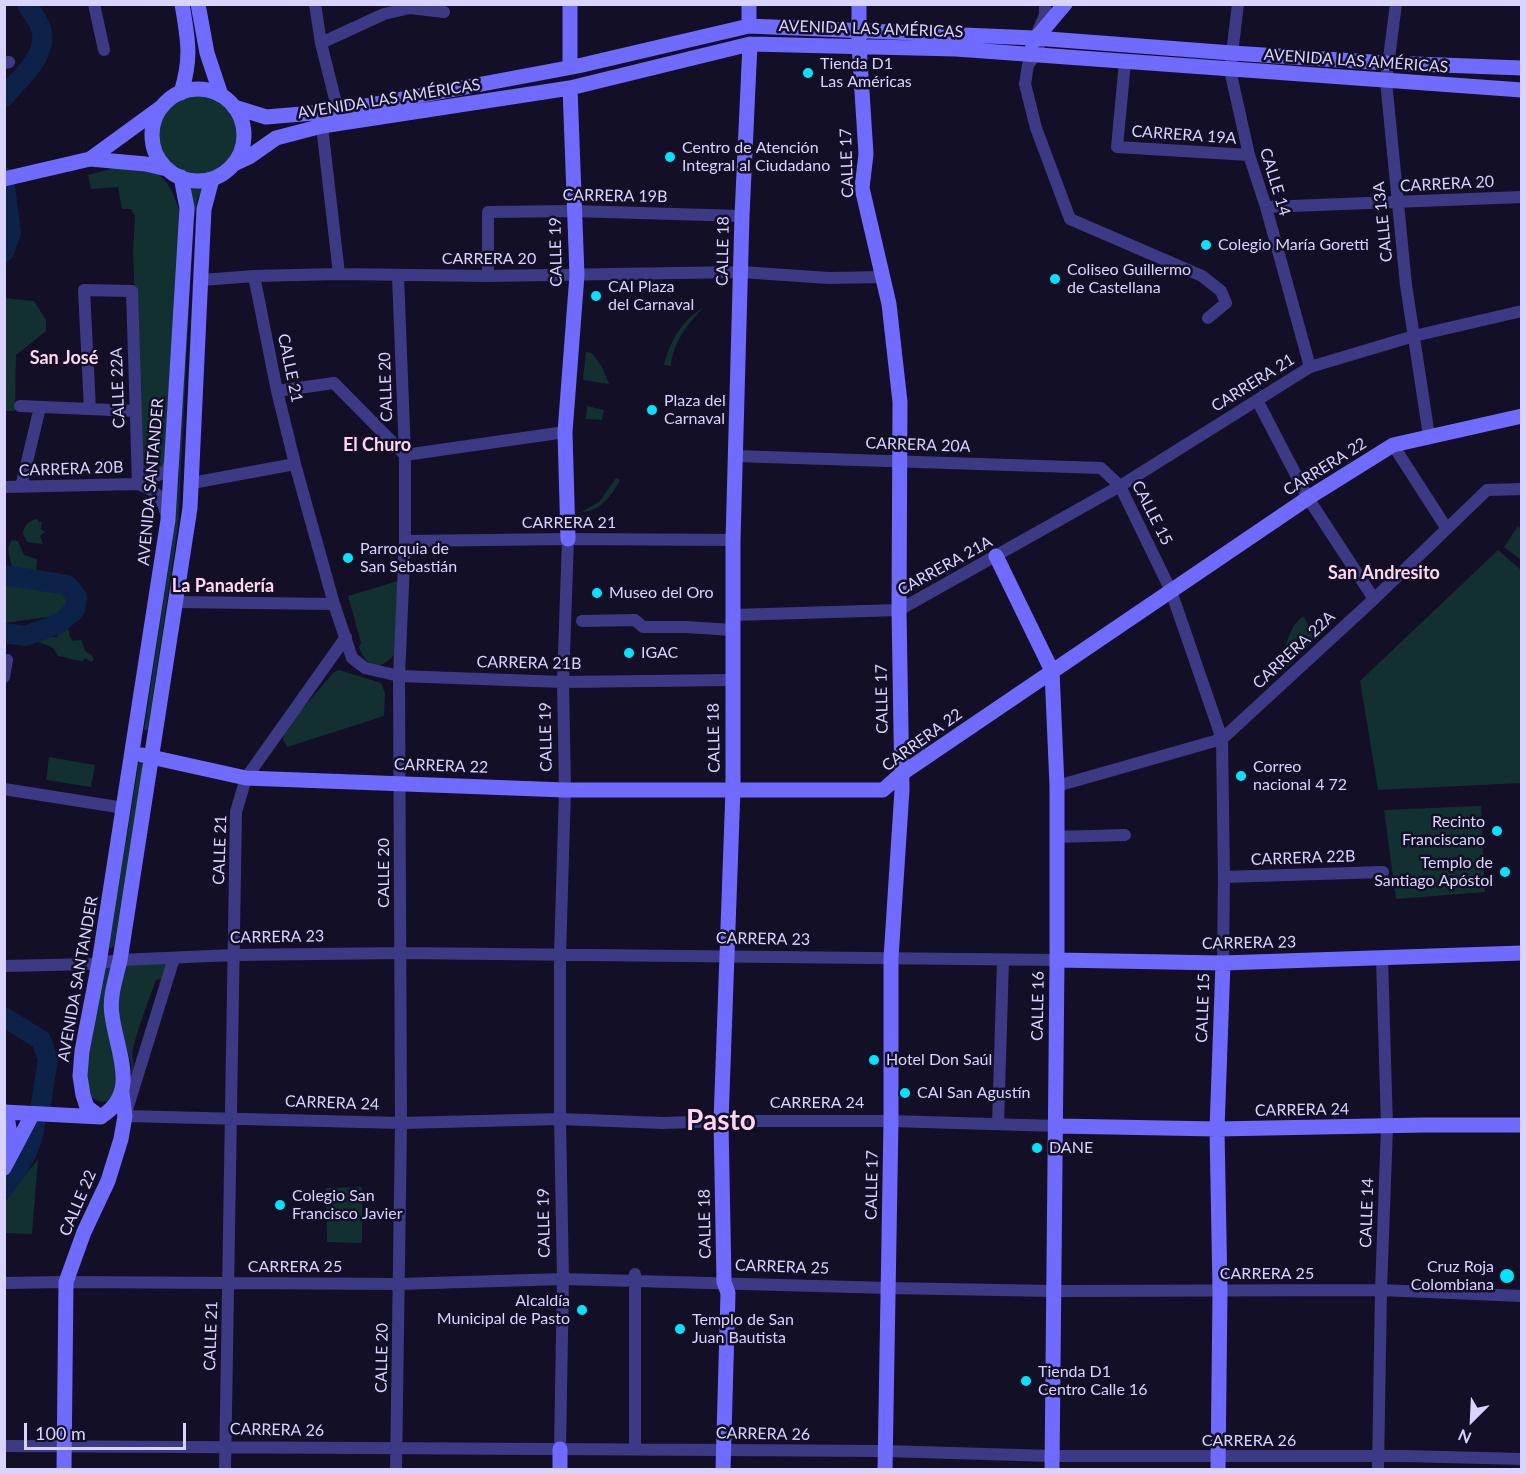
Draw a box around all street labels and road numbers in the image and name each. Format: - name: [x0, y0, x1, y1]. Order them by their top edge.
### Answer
- street label: AVENIDA LAS AMÉRICAS: [778, 16, 964, 42]
- street label: AVENIDA LAS AMÉRICAS: [1263, 45, 1449, 77]
- street label: AVENIDA LAS AMÉRICAS: [296, 75, 482, 123]
- street label: CARRERA 19A: [1131, 122, 1237, 148]
- street label: CALLE 17: [836, 128, 858, 198]
- street label: CALLE 14: [1256, 146, 1294, 218]
- street label: CARRERA 20: [1399, 172, 1495, 196]
- street label: CALLE 13A: [1369, 181, 1397, 263]
- street label: CARRERA 19B: [563, 185, 667, 207]
- street label: CALLE 18: [713, 216, 733, 286]
- street label: CALLE 19: [546, 217, 566, 287]
- street label: CARRERA 20: [442, 249, 536, 269]
- street label: CALLE 21: [273, 332, 307, 404]
- street label: CALLE 22A: [107, 347, 129, 429]
- street label: CARRERA 21: [1208, 350, 1298, 416]
- street label: CALLE 20: [375, 352, 397, 422]
- street label: AVENIDA SANTANDER: [134, 398, 168, 566]
- street label: CARRERA 20A: [865, 434, 971, 456]
- street label: CARRERA 22: [1280, 434, 1370, 500]
- street label: CARRERA 20B: [18, 458, 124, 480]
- street label: CALLE 15: [1128, 478, 1176, 548]
- street label: CARRERA 21: [522, 513, 616, 533]
- street label: CARRERA 21A: [894, 532, 996, 600]
- street label: CARRERA 22A: [1249, 607, 1339, 693]
- street label: CARRERA 21B: [477, 652, 581, 674]
- street label: CALLE 17: [872, 664, 892, 734]
- street label: CALLE 19: [536, 702, 556, 772]
- street label: CALLE 18: [704, 703, 724, 773]
- street label: CARRERA 22: [878, 705, 966, 775]
- street label: CARRERA 22: [394, 755, 488, 777]
- street label: CALLE 21: [209, 815, 231, 885]
- street label: CALLE 20: [374, 838, 394, 908]
- street label: CARRERA 22B: [1250, 847, 1356, 869]
- street label: AVENIDA SANTANDER: [54, 895, 102, 1063]
- street label: CARRERA 23: [230, 927, 324, 947]
- street label: CARRERA 23: [716, 929, 810, 949]
- street label: CARRERA 23: [1202, 933, 1296, 953]
- street label: CALLE 16: [1028, 971, 1048, 1041]
- street label: CALLE 15: [1192, 973, 1214, 1043]
- street label: CARRERA 24: [285, 1092, 379, 1114]
- street label: CARRERA 24: [770, 1093, 864, 1113]
- street label: CARRERA 24: [1255, 1100, 1349, 1120]
- street label: CALLE 17: [862, 1150, 882, 1220]
- street label: CALLE 22: [56, 1167, 100, 1239]
- street label: CALLE 14: [1356, 1178, 1378, 1248]
- street label: CALLE 19: [534, 1188, 554, 1258]
- street label: CALLE 18: [695, 1189, 715, 1259]
- street label: CARRERA 25: [735, 1256, 829, 1278]
- street label: CARRERA 25: [248, 1257, 342, 1277]
- street label: CARRERA 25: [1220, 1264, 1314, 1284]
- street label: CALLE 21: [200, 1301, 222, 1371]
- street label: CALLE 20: [372, 1323, 392, 1393]
- street label: CARRERA 26: [230, 1420, 324, 1440]
- street label: CARRERA 26: [716, 1424, 810, 1444]
- street label: CARRERA 26: [1202, 1431, 1296, 1451]

